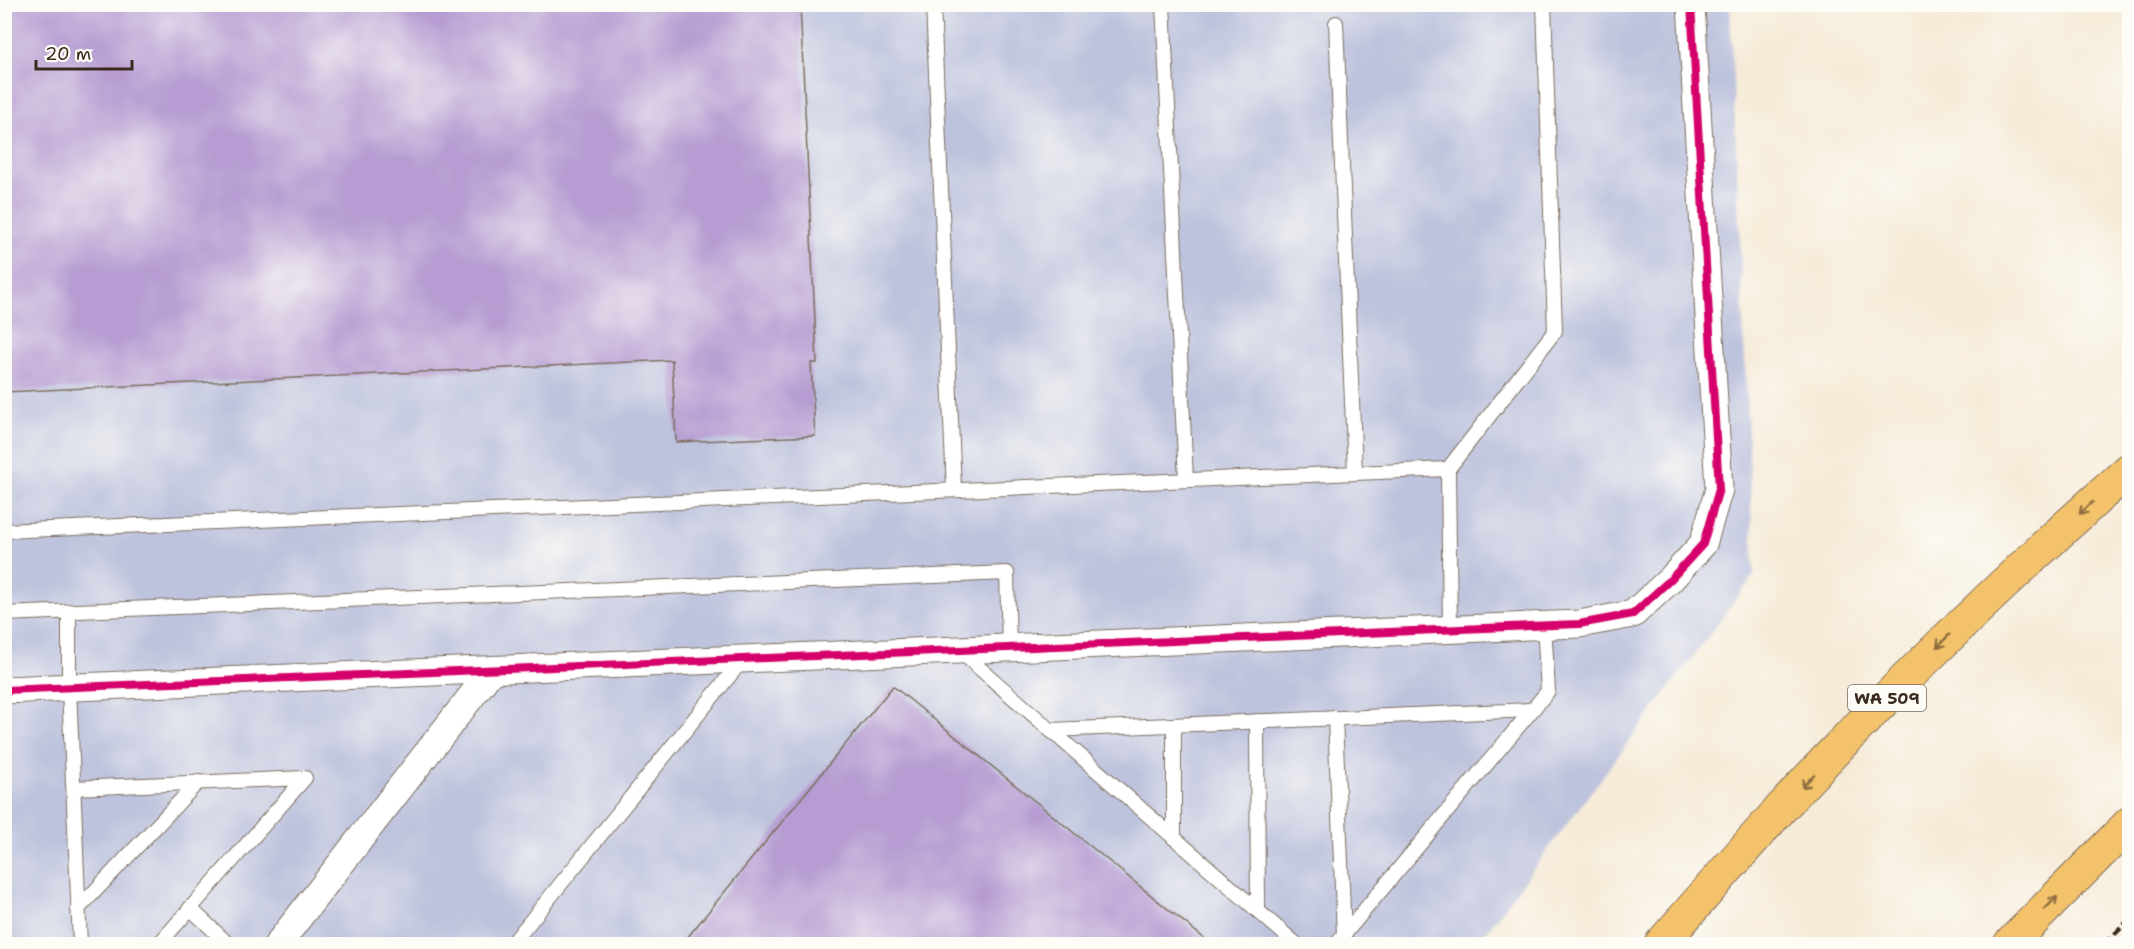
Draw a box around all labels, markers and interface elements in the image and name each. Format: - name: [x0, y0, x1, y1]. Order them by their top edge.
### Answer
- scale bar: [36, 33, 132, 71]
- text: 20 m: [45, 42, 91, 66]
- one-way arrow: [2079, 501, 2094, 515]
- one-way arrow: [1936, 633, 1951, 648]
- road number: WA 509: [1848, 685, 1926, 711]
- one-way arrow: [1801, 773, 1815, 788]
- one-way arrow: [2044, 895, 2058, 910]

